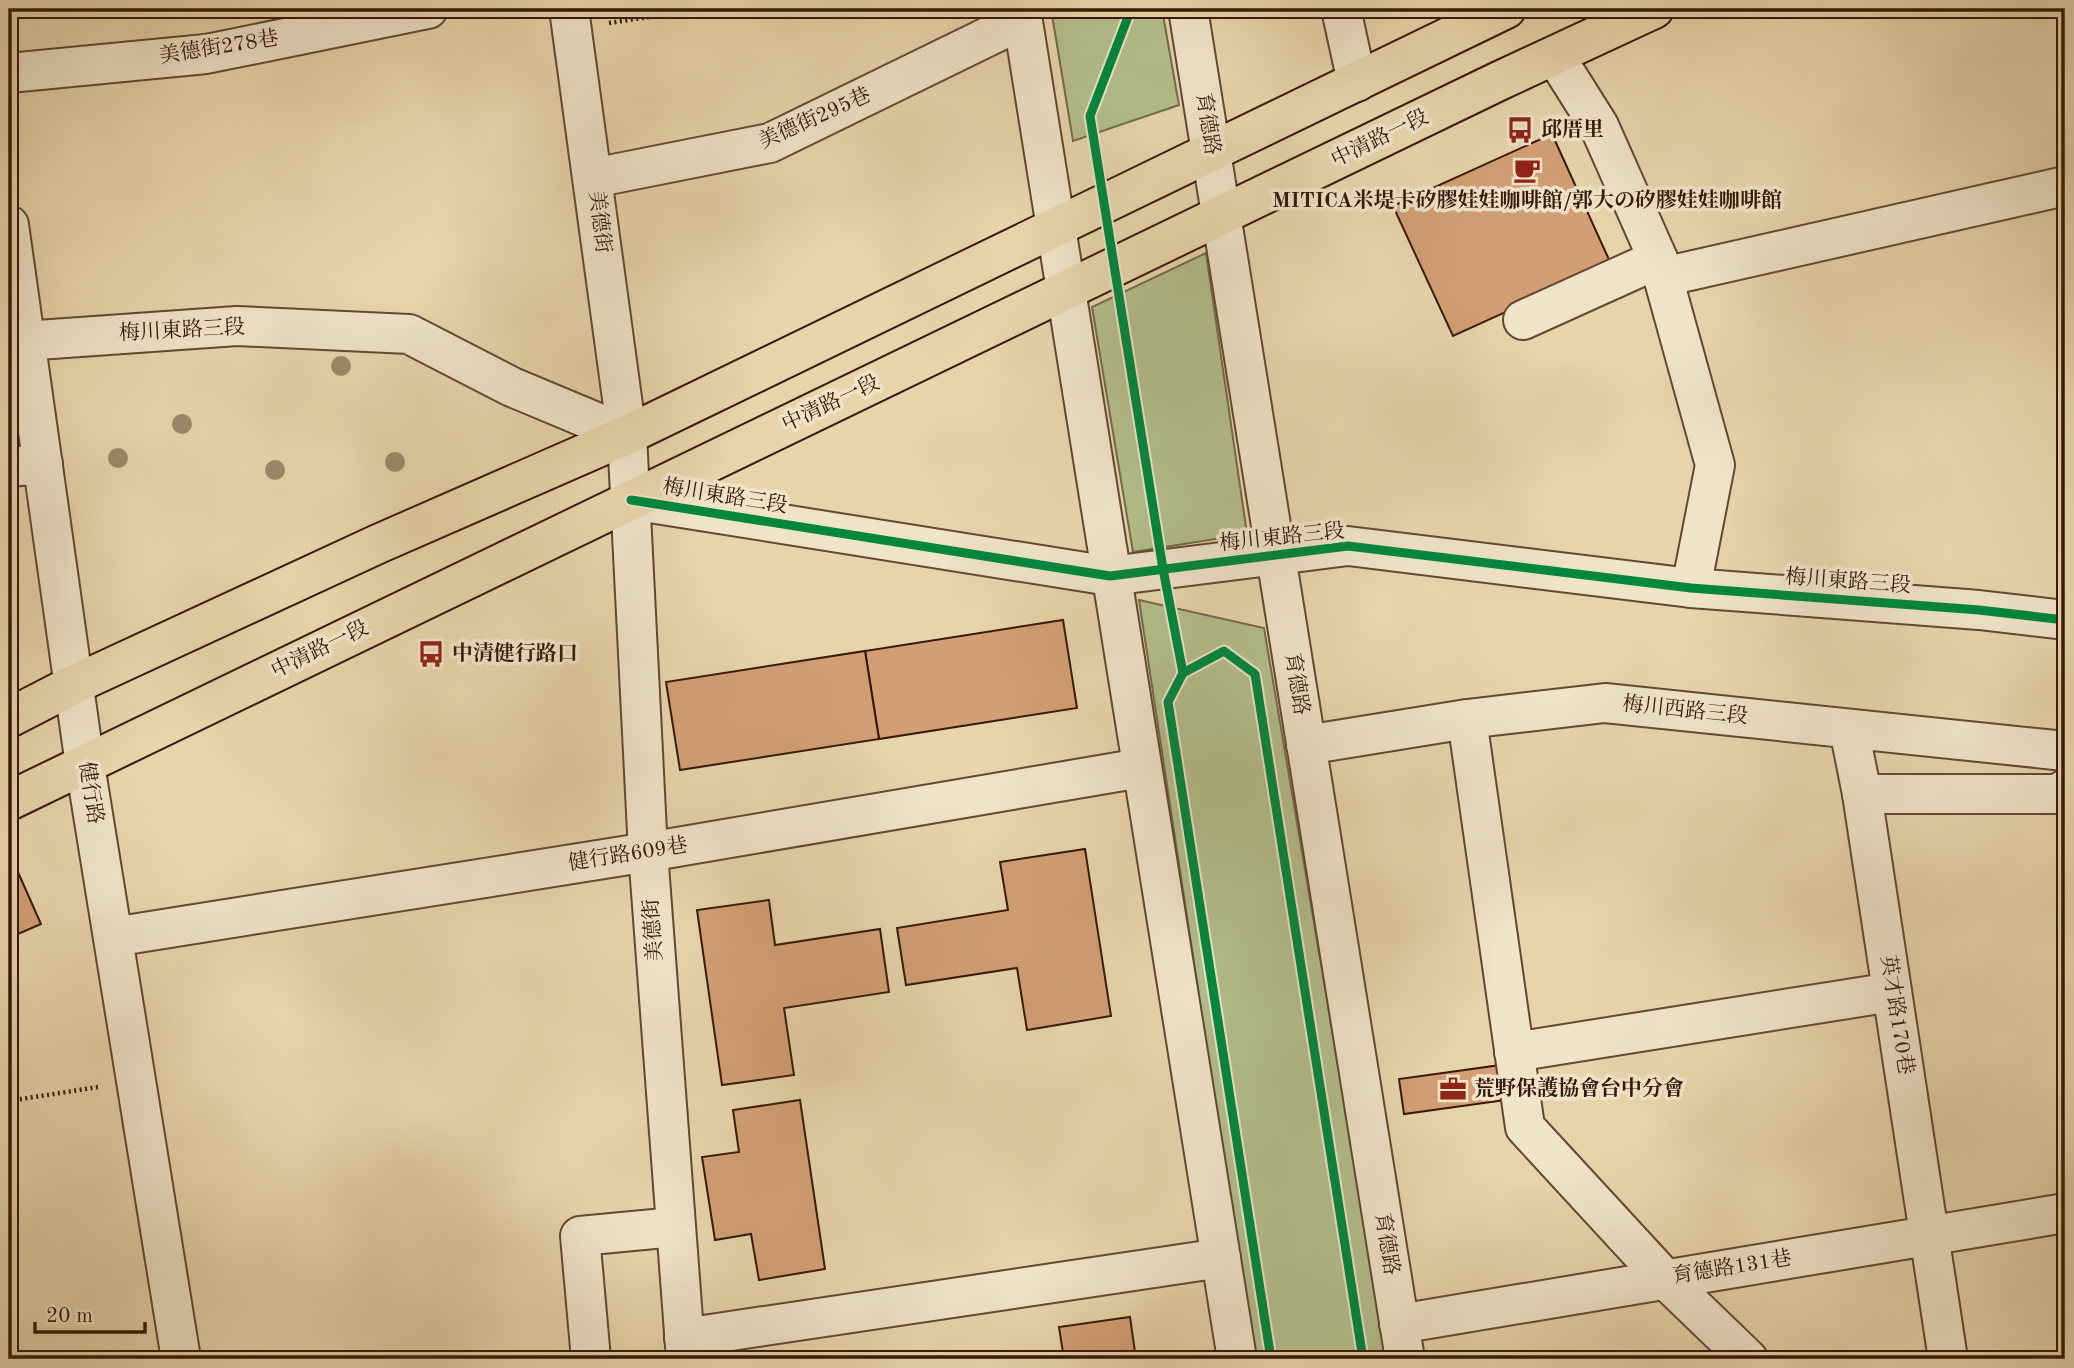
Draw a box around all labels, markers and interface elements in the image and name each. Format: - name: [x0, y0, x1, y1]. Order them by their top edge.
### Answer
- street label: 美德街278巷: [158, 26, 280, 68]
- street label: 美德街295巷: [755, 83, 874, 153]
- street label: 育德路: [1192, 91, 1224, 157]
- street label: 中清路一段: [1327, 105, 1432, 171]
- bus stop icon: 邱厝里: [1505, 115, 1535, 145]
- place label: 邱厝里: [1541, 118, 1604, 141]
- cafe icon: MITICA米堤卡矽膠娃娃咖啡館/郭大の矽膠娃娃咖啡館: [1512, 155, 1542, 185]
- place label: MITICA米堤卡矽膠娃娃咖啡館/郭大の矽膠娃娃咖啡館: [1272, 188, 1782, 212]
- street label: 美德街: [585, 189, 615, 255]
- street label: 梅川東路三段: [118, 315, 245, 345]
- street label: 中清路一段: [778, 370, 883, 436]
- street label: 梅川東路三段: [661, 475, 789, 517]
- street label: 梅川東路三段: [1218, 519, 1346, 555]
- street label: 梅川東路三段: [1784, 565, 1912, 597]
- street label: 中清路一段: [267, 616, 372, 682]
- bus stop icon: 中清健行路口: [416, 639, 446, 669]
- place label: 中清健行路口: [452, 641, 578, 665]
- street label: 育德路: [1281, 651, 1313, 717]
- street label: 梅川西路三段: [1621, 692, 1749, 728]
- street label: 健行路: [75, 760, 107, 826]
- street label: 健行路609巷: [567, 833, 689, 875]
- street label: 美德街: [639, 898, 667, 962]
- street label: 英才路170巷: [1876, 954, 1918, 1076]
- office icon: 荒野保護協會台中分會: [1438, 1074, 1468, 1104]
- place label: 荒野保護協會台中分會: [1474, 1076, 1684, 1100]
- street label: 育德路: [1371, 1211, 1403, 1277]
- street label: 育德路131巷: [1671, 1246, 1793, 1288]
- scale bar: [35, 1291, 145, 1335]
- text: 20 m: [46, 1306, 93, 1327]

